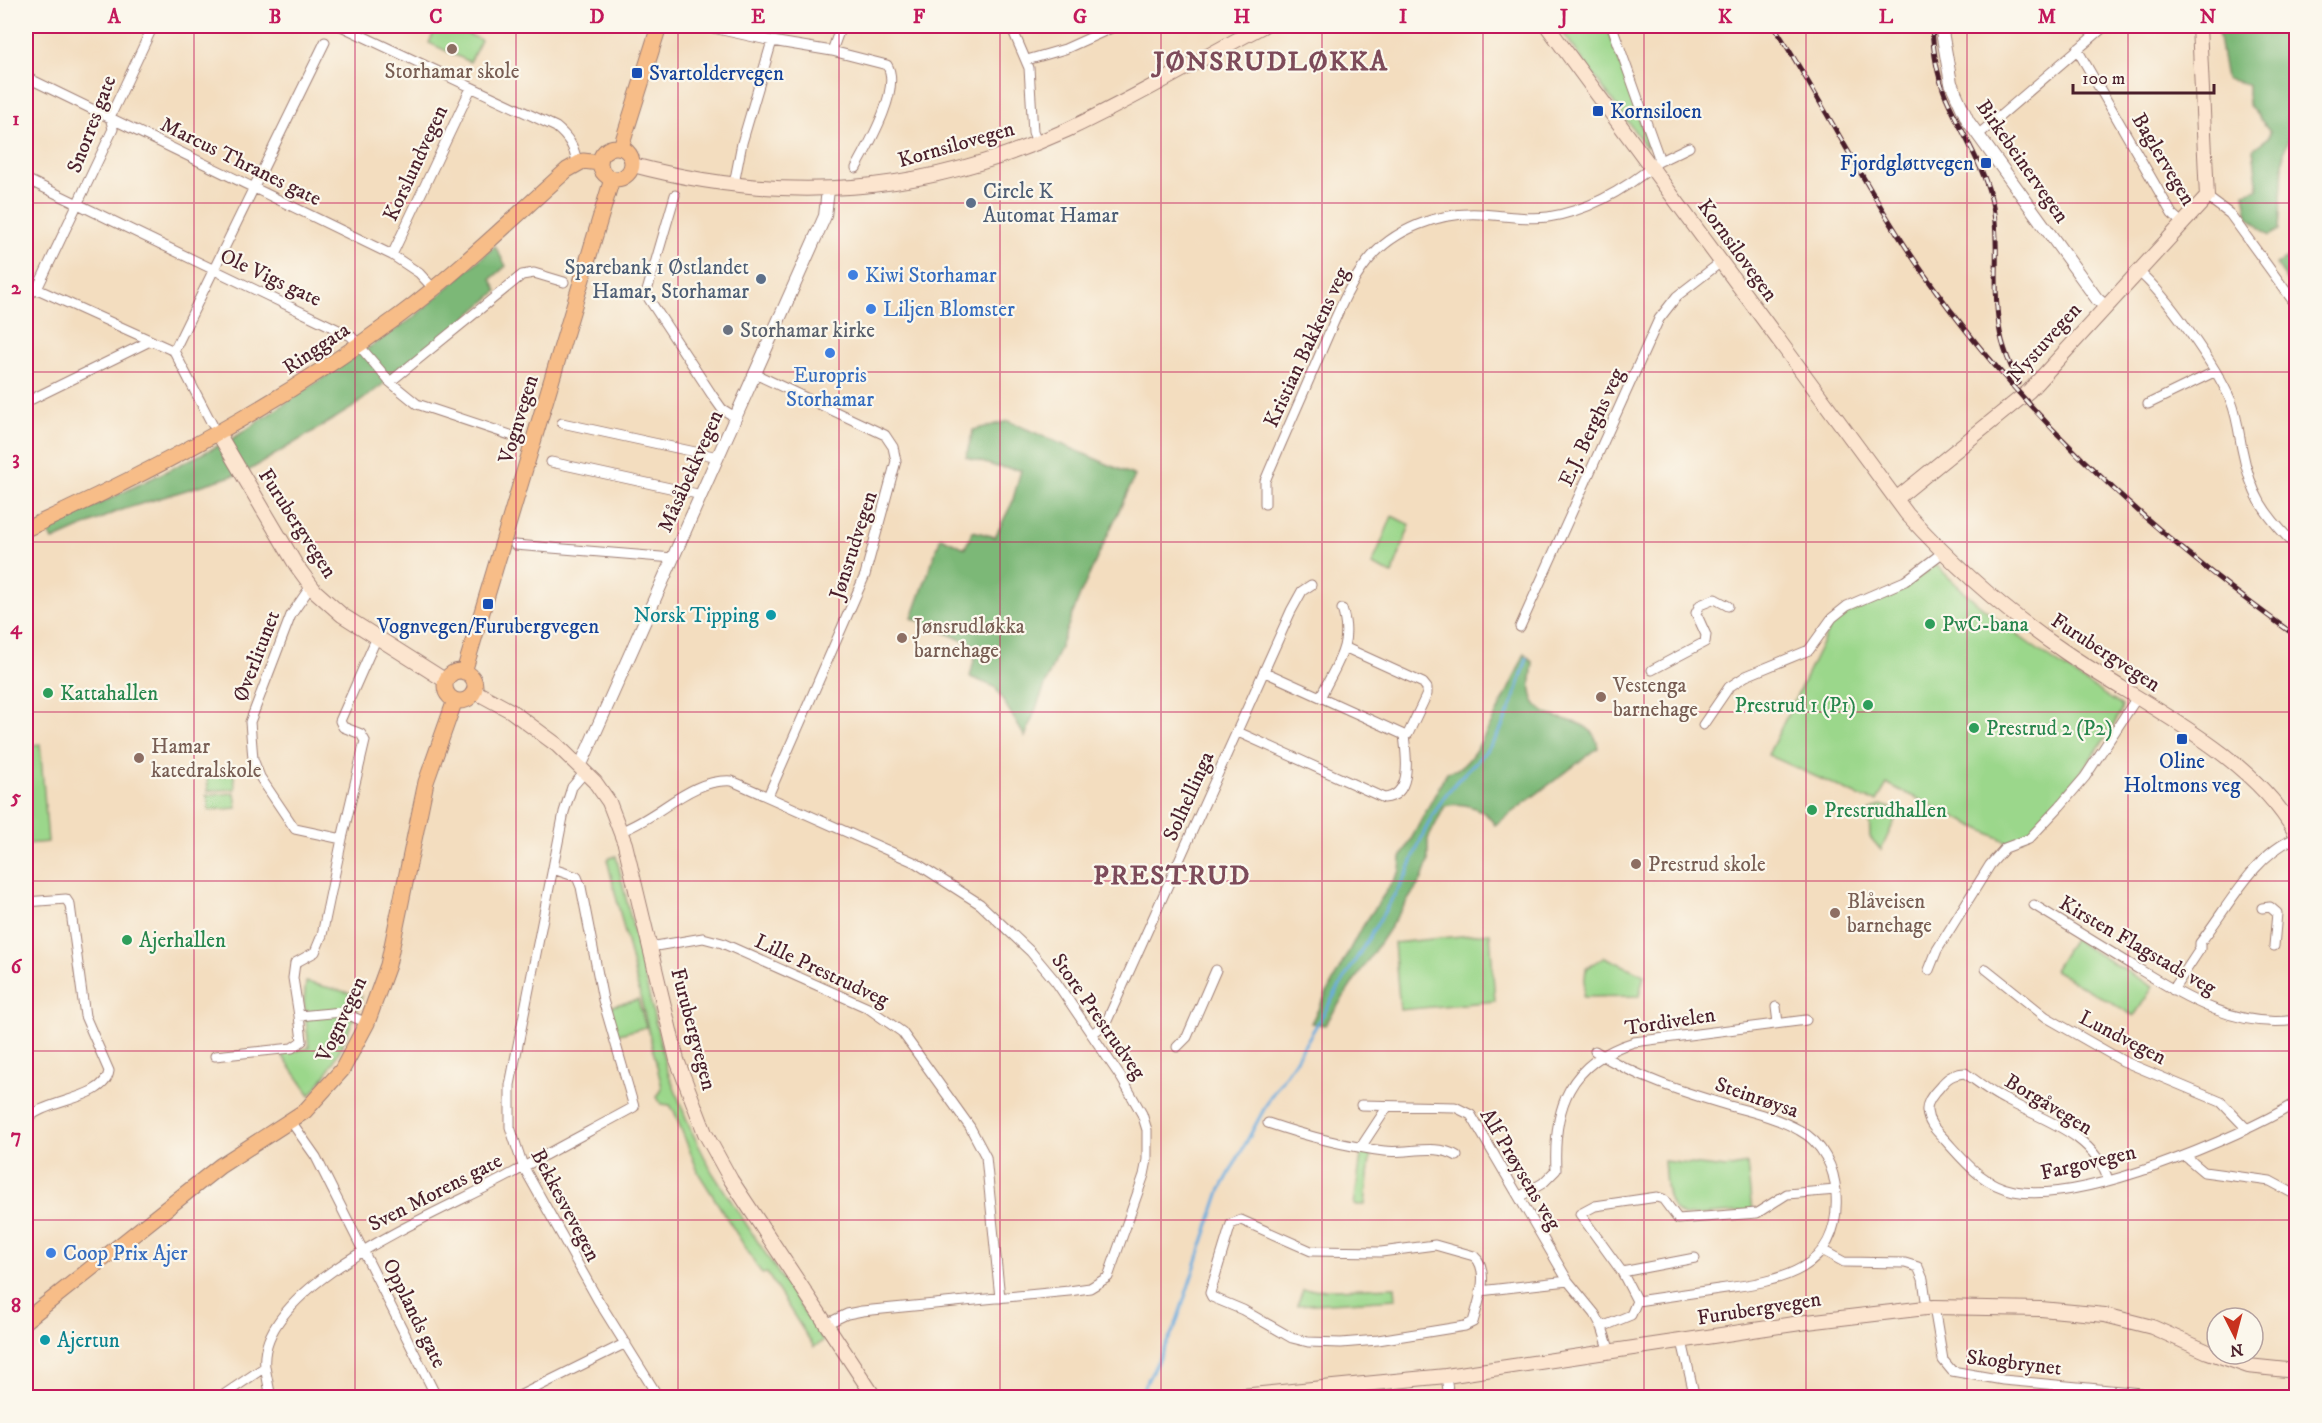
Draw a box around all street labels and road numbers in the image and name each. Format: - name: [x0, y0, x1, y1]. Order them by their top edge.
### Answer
- street label: Snorres gate: [61, 72, 123, 177]
- street label: Birkebeinervegen: [1970, 95, 2074, 228]
- street label: Korslundvegen: [378, 101, 454, 226]
- street label: Baglervegen: [2125, 109, 2201, 210]
- street label: Marcus Thranes gate: [156, 112, 326, 212]
- street label: Kornsilovegen: [895, 116, 1018, 174]
- street label: Kornsilovegen: [1691, 194, 1783, 307]
- street label: Ole Vigs gate: [216, 243, 326, 313]
- street label: Kristian Bakkens veg: [1258, 263, 1356, 432]
- street label: Nystuvegen: [2002, 297, 2087, 388]
- street label: Ringgata: [278, 317, 355, 381]
- street label: E.J. Berghs veg: [1553, 363, 1631, 491]
- street label: Vognvegen: [493, 372, 545, 468]
- street label: Måsåbekkvegen: [652, 406, 729, 537]
- street label: Furubergvegen: [252, 464, 342, 583]
- street label: Jønsrudvegen: [824, 488, 884, 605]
- street label: Øverlitunet: [228, 607, 286, 706]
- street label: Furubergvegen: [2046, 608, 2165, 698]
- street label: Solhellinga: [1158, 748, 1220, 845]
- street label: Kirsten Flagstads veg: [2054, 890, 2221, 1002]
- street label: Lille Prestrudveg: [750, 928, 894, 1014]
- street label: Store Prestrudveg: [1045, 949, 1152, 1085]
- street label: Furubergvegen: [664, 965, 722, 1093]
- street label: Vognvegen: [310, 973, 373, 1067]
- street label: Tordivelen: [1623, 1002, 1717, 1042]
- street label: Lundvegen: [2075, 1005, 2170, 1071]
- street label: Borgåvegen: [2000, 1068, 2097, 1141]
- street label: Steinrøysa: [1711, 1072, 1802, 1124]
- street label: Alf Prøysens veg: [1474, 1104, 1567, 1236]
- street label: Fargovegen: [2038, 1139, 2139, 1187]
- street label: Bekkesvevegen: [525, 1145, 606, 1266]
- street label: Sven Morens gate: [364, 1148, 507, 1238]
- street label: Opplands gate: [376, 1254, 452, 1373]
- street label: Furubergvegen: [1695, 1286, 1823, 1332]
- street label: Skogbrynet: [1965, 1344, 2063, 1382]

